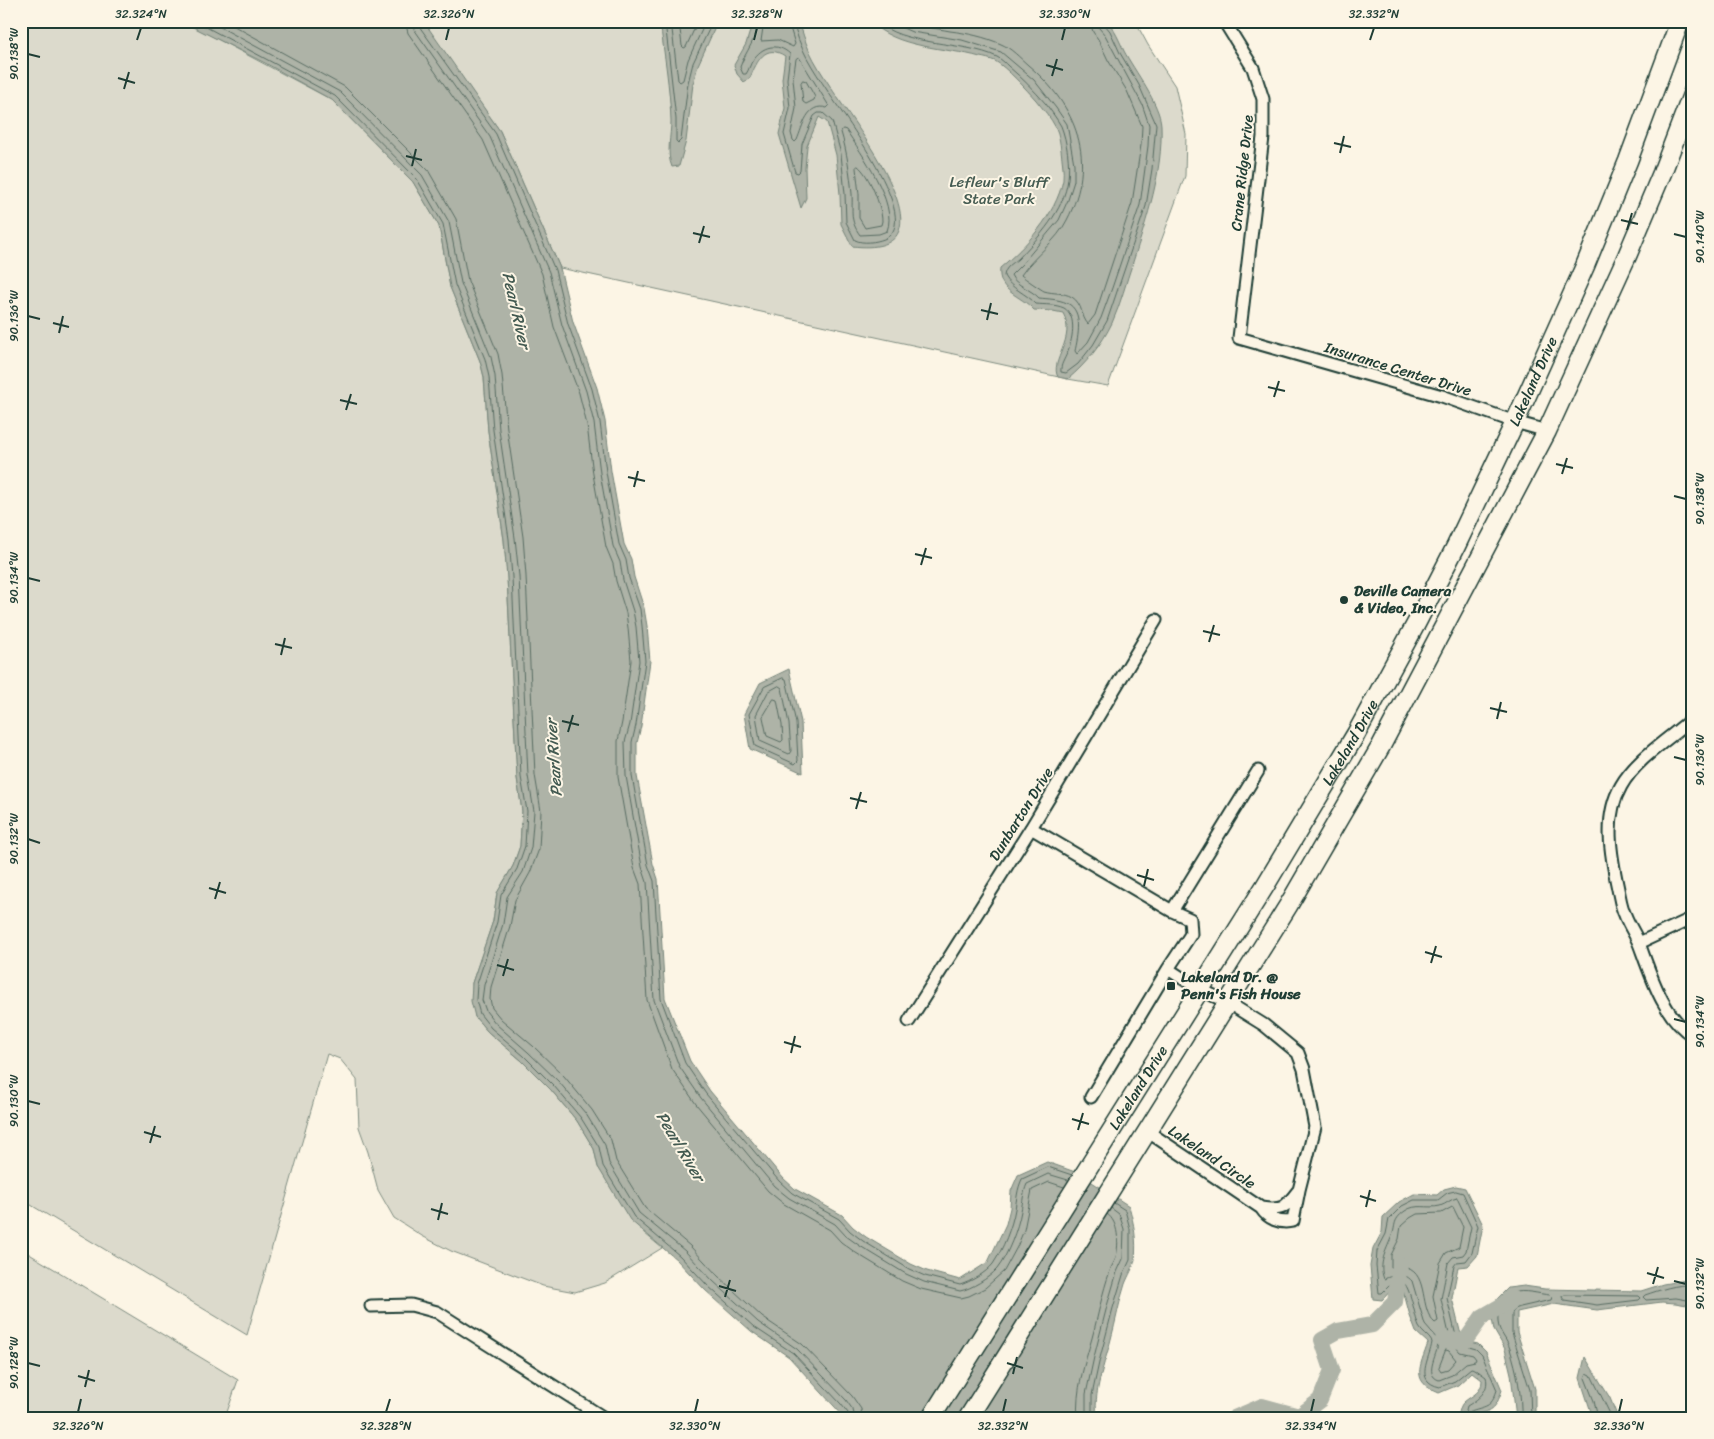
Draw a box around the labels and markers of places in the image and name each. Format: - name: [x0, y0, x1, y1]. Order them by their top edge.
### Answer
- place label: Deville Camera & Video, Inc.: [1354, 578, 1452, 621]
- marker: Deville Camera & Video, Inc.: [1338, 594, 1350, 606]
- place label: Lakeland Dr. @ Penn's Fish House: [1181, 964, 1301, 1007]
- marker: Lakeland Dr. @ Penn's Fish House: [1165, 980, 1177, 992]

